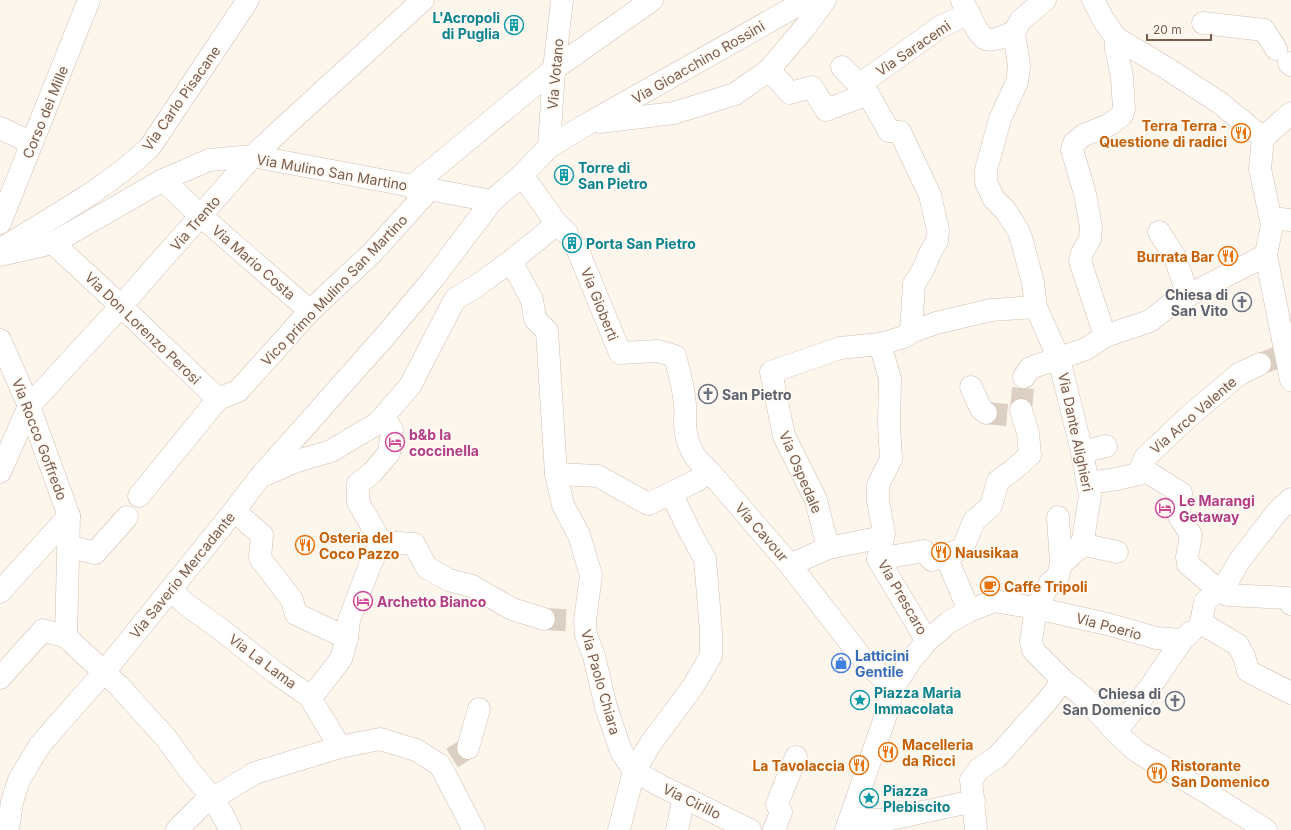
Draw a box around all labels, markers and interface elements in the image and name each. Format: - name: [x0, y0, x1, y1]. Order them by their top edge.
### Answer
- place label: L'Acropoli di Puglia: [432, 9, 500, 42]
- building icon: L'Acropoli di Puglia: [503, 14, 525, 36]
- scale bar: [1147, 16, 1211, 42]
- street label: Via Gioacchino Rossini: [629, 17, 767, 107]
- street label: Via Saracemi: [872, 17, 954, 79]
- text: 20 m: [1153, 22, 1182, 37]
- street label: Via Votano: [543, 38, 567, 110]
- street label: Via Carlo Pisacane: [138, 42, 224, 154]
- street label: Corso dei Mille: [19, 63, 71, 161]
- place label: Terra Terra - Questione di radici: [1099, 117, 1227, 150]
- restaurant icon: Terra Terra - Questione di radici: [1230, 122, 1252, 144]
- street label: Via Mulino San Martino: [255, 150, 409, 194]
- place label: Torre di San Pietro: [578, 159, 648, 192]
- building icon: Torre di San Pietro: [553, 164, 575, 186]
- street label: Via Trento: [166, 192, 224, 254]
- street label: Vico primo Mulino San Martino: [257, 211, 411, 369]
- street label: Via Mario Costa: [209, 221, 299, 303]
- building icon: Porta San Pietro: [561, 232, 583, 254]
- place label: Porta San Pietro: [586, 235, 696, 252]
- restaurant icon: Burrata Bar: [1217, 245, 1239, 267]
- place label: Burrata Bar: [1137, 248, 1214, 265]
- street label: Via Gioberti: [578, 265, 622, 343]
- street label: Via Don Lorenzo Perosi: [82, 268, 204, 388]
- place label: Chiesa di San Vito: [1165, 286, 1228, 319]
- church icon: Chiesa di San Vito: [1231, 291, 1253, 313]
- street label: Via Dante Alighieri: [1055, 371, 1097, 493]
- street label: Via Arco Valente: [1146, 373, 1240, 457]
- street label: Via Rocco Goffredo: [9, 376, 71, 502]
- church icon: San Pietro: [697, 383, 719, 405]
- place label: San Pietro: [722, 386, 792, 403]
- place label: b&b la coccinella: [409, 426, 479, 459]
- street label: Via Ospedale: [776, 428, 826, 516]
- hotel icon: b&b la coccinella: [384, 431, 406, 453]
- place label: Le Marangi Getaway: [1179, 492, 1255, 525]
- hotel icon: Le Marangi Getaway: [1154, 497, 1176, 519]
- street label: Via Cavour: [732, 499, 792, 565]
- street label: Via Saverio Mercadante: [126, 508, 238, 642]
- place label: Osteria del Coco Pazzo: [319, 529, 400, 562]
- restaurant icon: Osteria del Coco Pazzo: [294, 534, 316, 556]
- restaurant icon: Nausikaa: [930, 541, 952, 563]
- place label: Nausikaa: [955, 544, 1019, 561]
- street label: Via Prescaro: [875, 556, 931, 638]
- cafe icon: Caffe Tripoli: [979, 575, 1001, 597]
- place label: Caffe Tripoli: [1004, 578, 1088, 595]
- hotel icon: Archetto Bianco: [352, 590, 374, 612]
- place label: Archetto Bianco: [377, 593, 487, 610]
- street label: Via Poerio: [1074, 609, 1144, 643]
- street label: Via Paolo Chiara: [578, 627, 624, 737]
- street label: Via La Lama: [226, 630, 300, 692]
- place label: Latticini Gentile: [855, 647, 909, 680]
- shop icon: Latticini Gentile: [830, 652, 852, 674]
- place label: Piazza Maria Immacolata: [874, 684, 961, 717]
- place label: Chiesa di San Domenico: [1063, 685, 1161, 718]
- place icon: Piazza Maria Immacolata: [849, 689, 871, 711]
- church icon: Chiesa di San Domenico: [1164, 690, 1186, 712]
- place label: Macelleria da Ricci: [902, 736, 973, 769]
- restaurant icon: Macelleria da Ricci: [877, 741, 899, 763]
- restaurant icon: La Tavolaccia: [848, 754, 870, 776]
- place label: La Tavolaccia: [752, 757, 845, 774]
- place label: Ristorante San Domenico: [1171, 757, 1270, 790]
- restaurant icon: Ristorante San Domenico: [1146, 762, 1168, 784]
- street label: Via Cirillo: [660, 780, 724, 822]
- place label: Piazza Plebiscito: [883, 782, 951, 815]
- place icon: Piazza Plebiscito: [858, 787, 880, 809]

